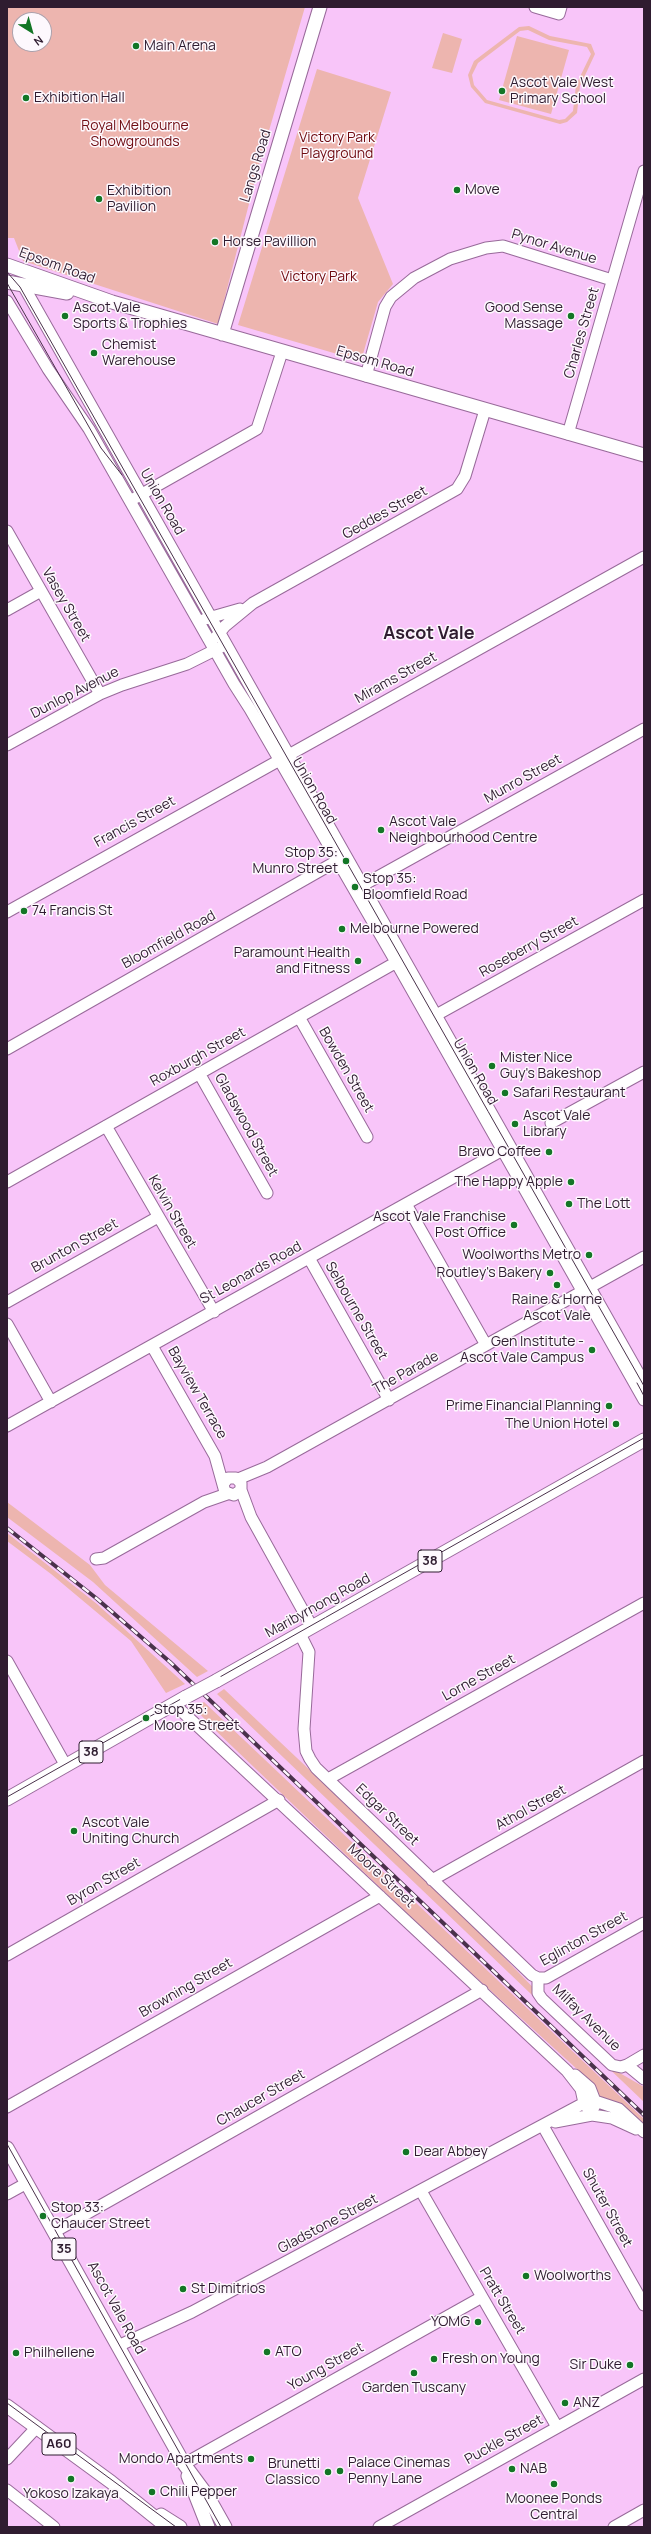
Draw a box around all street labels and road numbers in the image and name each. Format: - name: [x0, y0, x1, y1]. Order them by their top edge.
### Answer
- street label: Langs Road: [237, 128, 275, 204]
- street label: Pynor Avenue: [509, 226, 599, 268]
- street label: Epsom Road: [17, 244, 97, 288]
- street label: Charles Street: [561, 286, 603, 380]
- street label: Epsom Road: [334, 343, 416, 381]
- street label: Union Road: [136, 466, 188, 538]
- street label: Geddes Street: [340, 483, 430, 543]
- street label: Vasey Street: [38, 565, 94, 645]
- street label: Mirams Street: [352, 649, 440, 707]
- street label: Dunlop Avenue: [28, 664, 122, 722]
- street label: Munro Street: [482, 751, 564, 807]
- street label: Union Road: [288, 755, 340, 827]
- street label: Francis Street: [92, 793, 178, 851]
- street label: Bloomfield Road: [119, 907, 219, 973]
- street label: Roseberry Street: [477, 913, 581, 981]
- street label: Roxburgh Street: [147, 1024, 249, 1090]
- street label: Bowden Street: [315, 1024, 377, 1116]
- street label: Union Road: [449, 1036, 501, 1108]
- street label: Gladswood Street: [211, 1070, 281, 1180]
- street label: Kelvin Street: [144, 1172, 200, 1252]
- street label: Brunton Street: [29, 1215, 121, 1277]
- street label: St Leonards Road: [197, 1238, 305, 1308]
- street label: Selbourne Street: [321, 1259, 391, 1363]
- street label: Bayview Terrace: [164, 1344, 230, 1442]
- street label: The Parade: [370, 1348, 442, 1398]
- road number: 38: [418, 1550, 442, 1572]
- street label: Maribyrnong Road: [263, 1570, 373, 1642]
- street label: Lorne Street: [440, 1651, 518, 1705]
- road number: 38: [79, 1741, 103, 1763]
- street label: Edgar Street: [352, 1781, 422, 1849]
- street label: Athol Street: [493, 1782, 569, 1834]
- street label: Moore Street: [344, 1841, 418, 1911]
- street label: Byron Street: [65, 1854, 143, 1910]
- street label: Eglinton Street: [538, 1908, 630, 1970]
- street label: Browning Street: [137, 1955, 235, 2021]
- street label: Milfay Avenue: [548, 1981, 624, 2055]
- street label: Chaucer Street: [214, 2066, 308, 2130]
- street label: Shuter Street: [578, 2166, 636, 2250]
- street label: Gladstone Street: [275, 2191, 381, 2257]
- road number: 35: [52, 2238, 76, 2260]
- street label: Ascot Vale Road: [84, 2259, 148, 2357]
- street label: Pratt Street: [475, 2264, 529, 2338]
- street label: Young Street: [285, 2339, 367, 2395]
- street label: Puckle Street: [462, 2412, 546, 2468]
- road number: A60: [42, 2433, 76, 2455]

